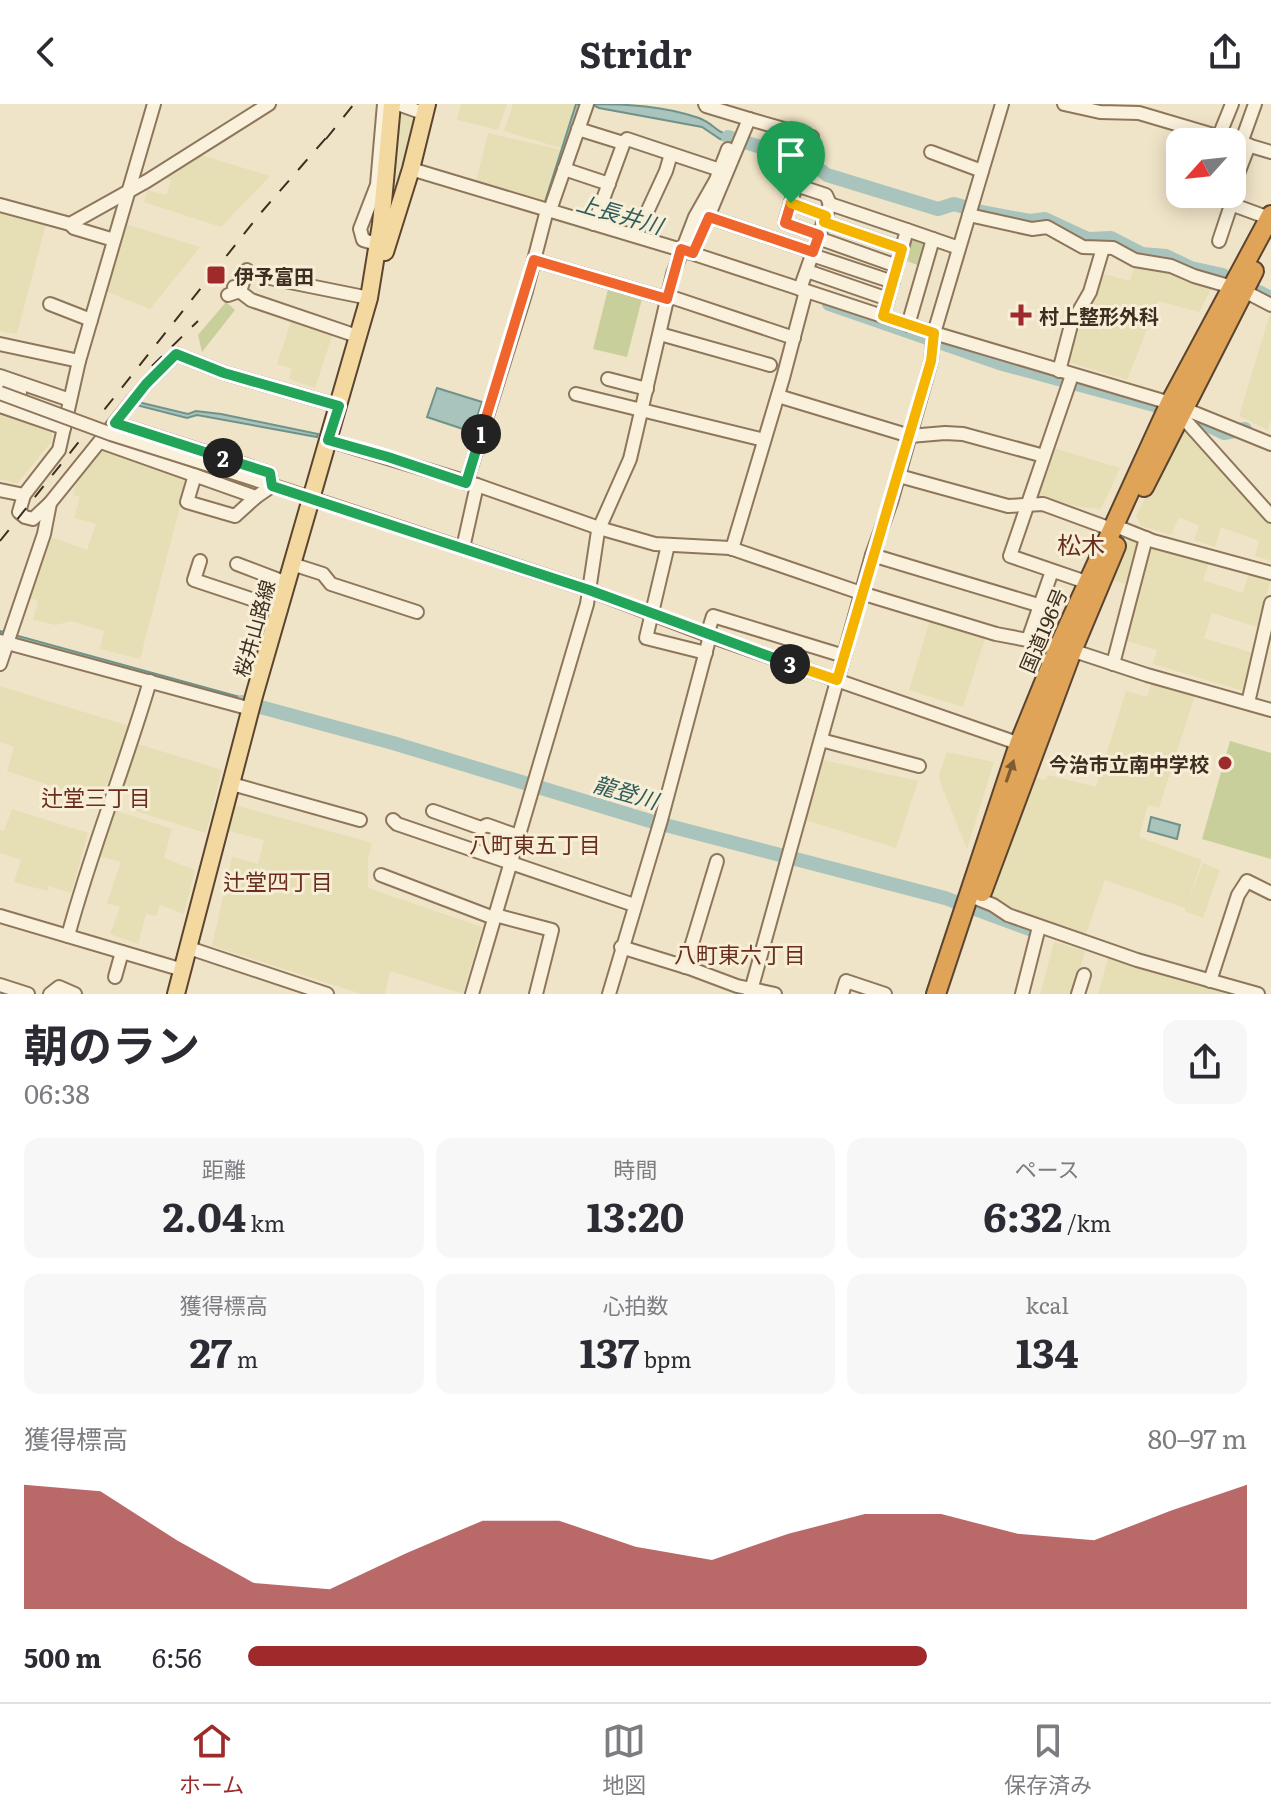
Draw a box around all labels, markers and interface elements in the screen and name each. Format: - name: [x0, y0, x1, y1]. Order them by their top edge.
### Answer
- text: Stridr: [579, 26, 692, 79]
- icon: back: [24, 30, 68, 74]
- icon: share: [1203, 30, 1247, 74]
- pin: [757, 121, 825, 203]
- north arrow: [1166, 128, 1246, 208]
- map controls: [1166, 128, 1246, 208]
- icon: arrive: [769, 133, 813, 177]
- water label: 上長井川: [573, 185, 669, 242]
- place label: 伊予富田: [234, 260, 314, 290]
- marker: 伊予富田: [205, 264, 227, 286]
- place label: 村上整形外科: [1039, 300, 1159, 330]
- marker: 村上整形外科: [1010, 304, 1032, 326]
- pin: 1: [461, 414, 501, 454]
- text: 1: [476, 417, 486, 450]
- pin: 2: [203, 438, 243, 478]
- text: 2: [217, 441, 229, 474]
- district label: 松木: [1057, 526, 1105, 561]
- street label: 桜井山路線: [225, 576, 281, 680]
- street label: 国道196号: [1011, 583, 1073, 677]
- pin: 3: [770, 644, 810, 684]
- text: 3: [784, 647, 796, 680]
- place label: 今治市立南中学校: [1049, 748, 1209, 778]
- marker: 今治市立南中学校: [1216, 754, 1234, 772]
- one-way arrow: [1004, 759, 1016, 783]
- water label: 龍登川: [590, 766, 664, 817]
- district label: 辻堂三丁目: [41, 780, 151, 813]
- district label: 八町東五丁目: [469, 827, 601, 860]
- district label: 辻堂四丁目: [223, 864, 333, 897]
- district label: 八町東六丁目: [674, 937, 806, 970]
- text: 朝のラン: [24, 1010, 200, 1076]
- button: share: [1163, 1020, 1247, 1104]
- text: 06:38: [24, 1073, 90, 1112]
- text: 距離: [202, 1152, 246, 1185]
- text: 時間: [613, 1152, 658, 1185]
- text: ペース: [1015, 1152, 1080, 1185]
- text: 2.04: [163, 1185, 246, 1244]
- text: 13:20: [587, 1185, 684, 1244]
- text: 6:32: [983, 1185, 1063, 1244]
- text: km: [246, 1206, 285, 1239]
- text: /km: [1063, 1206, 1111, 1239]
- text: 獲得標高: [180, 1288, 268, 1321]
- text: 心拍数: [602, 1288, 669, 1321]
- text: kcal: [1025, 1288, 1069, 1321]
- text: 27: [190, 1321, 232, 1380]
- text: 137: [579, 1321, 639, 1380]
- text: 134: [1016, 1321, 1079, 1380]
- text: m: [232, 1342, 258, 1375]
- text: bpm: [639, 1342, 692, 1375]
- text: 獲得標高: [24, 1418, 128, 1457]
- text: 80–97 m: [1148, 1418, 1247, 1457]
- text: 500 m: [24, 1637, 101, 1676]
- text: 6:56: [152, 1637, 202, 1676]
- tab: ホーム: [179, 1719, 244, 1800]
- tab: 地図: [602, 1719, 646, 1800]
- tab: 保存済み: [1004, 1719, 1092, 1800]

